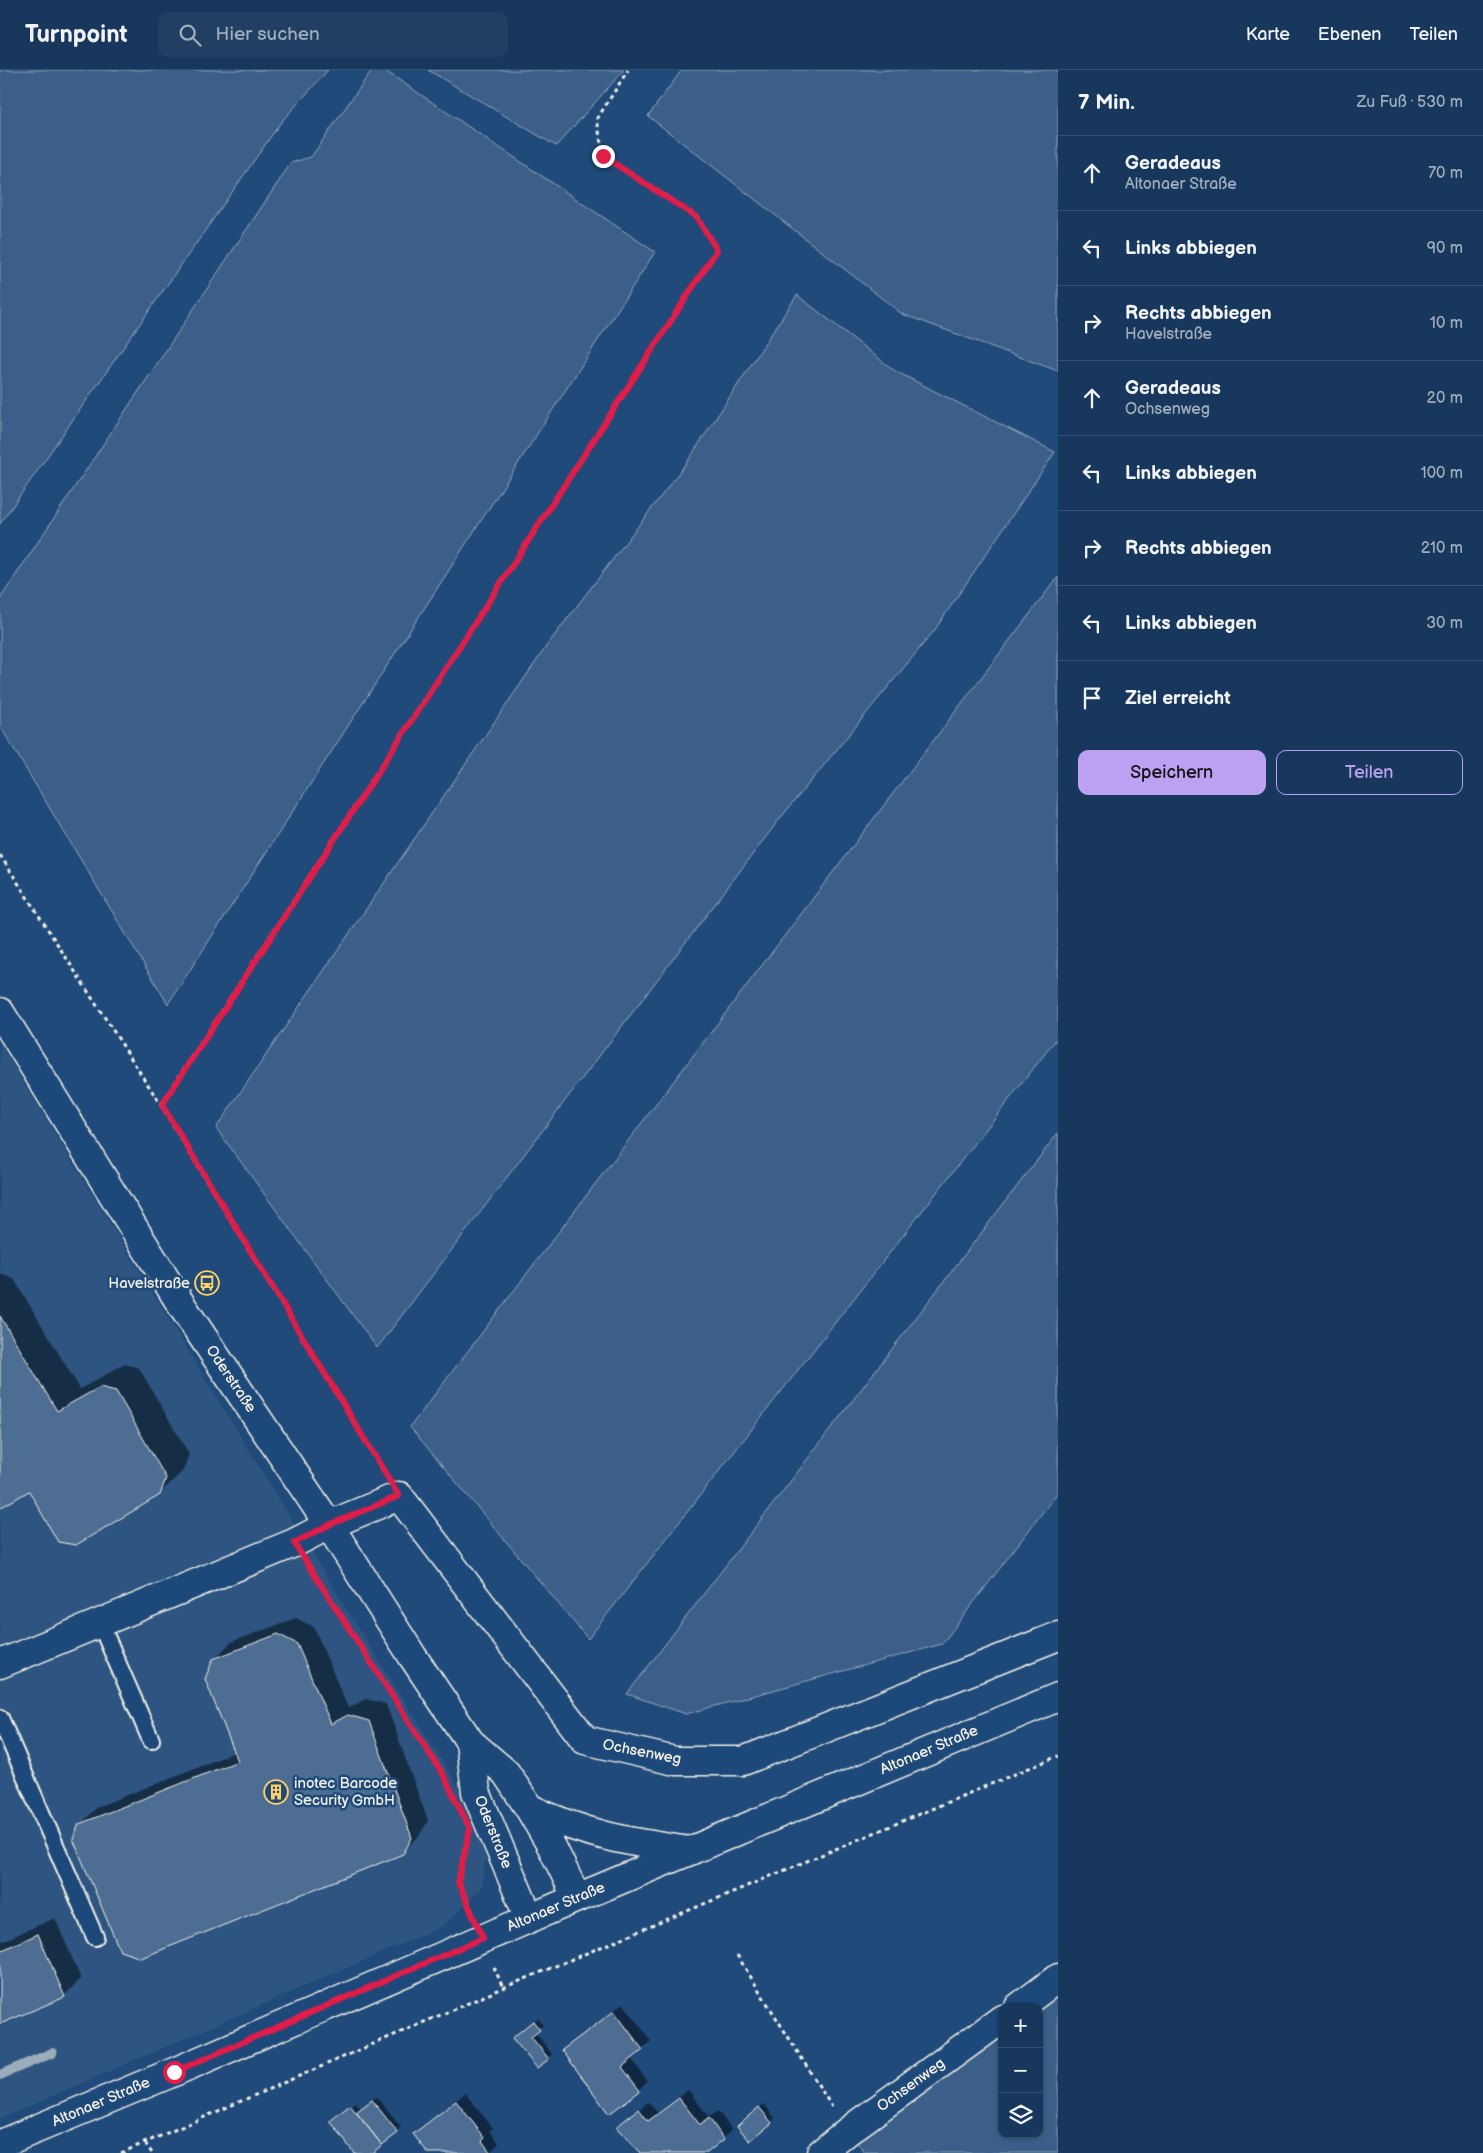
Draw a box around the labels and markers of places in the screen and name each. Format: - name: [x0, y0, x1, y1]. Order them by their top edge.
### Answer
- bus stop icon: Havelstraße: [194, 1270, 220, 1296]
- place label: Havelstraße: [108, 1274, 190, 1293]
- place label: inotec Barcode Security GmbH: [294, 1774, 397, 1810]
- building icon: inotec Barcode Security GmbH: [263, 1779, 289, 1805]

